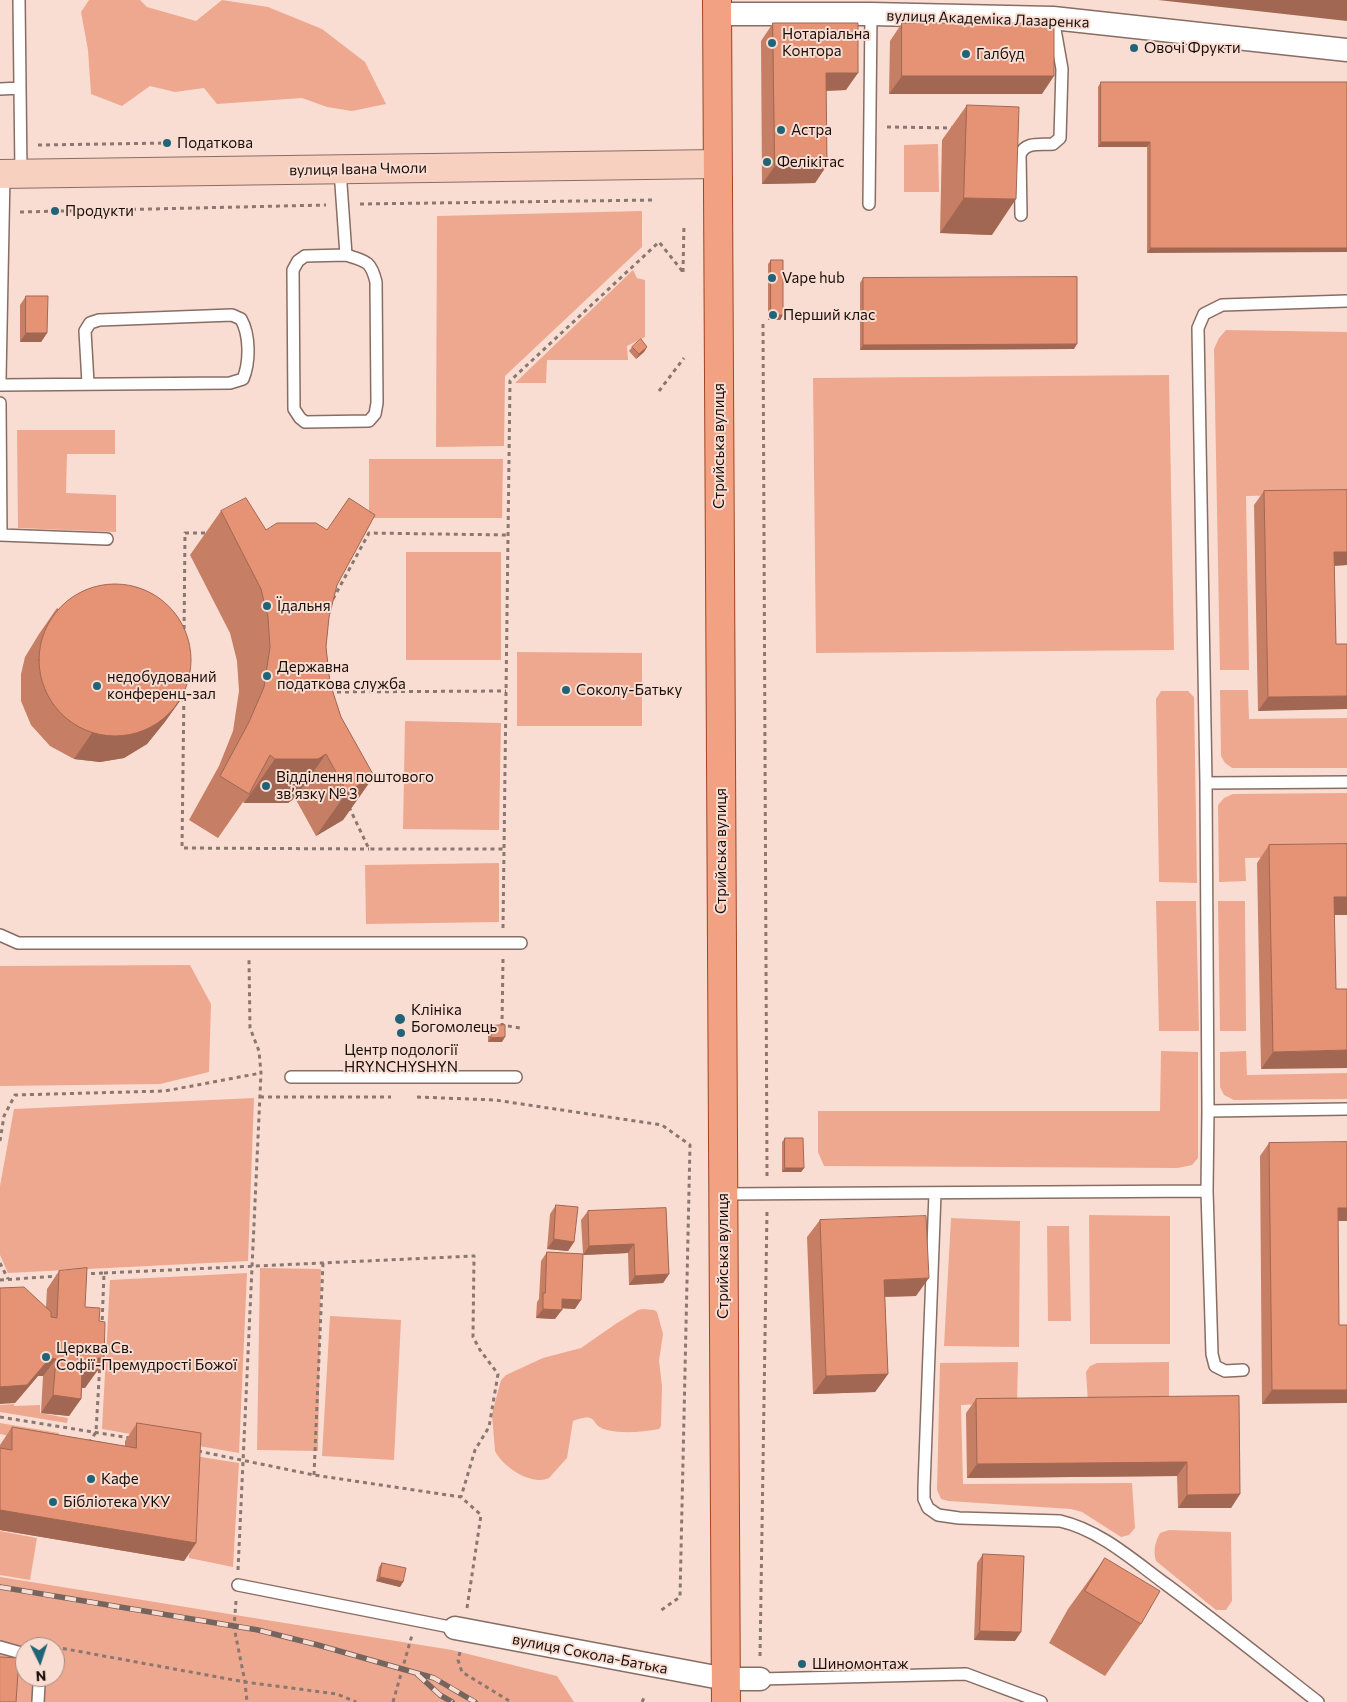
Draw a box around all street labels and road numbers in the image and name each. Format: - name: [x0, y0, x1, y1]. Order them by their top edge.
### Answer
- street label: вулиця Академіка Лазаренка: [886, 6, 1090, 32]
- street label: вулиця Івана Чмоли: [289, 159, 427, 179]
- street label: Стрийська вулиця: [710, 383, 728, 509]
- street label: Стрийська вулиця: [712, 788, 730, 914]
- street label: Стрийська вулиця: [714, 1193, 732, 1319]
- street label: вулиця Сокола-Батька: [511, 1630, 669, 1678]

